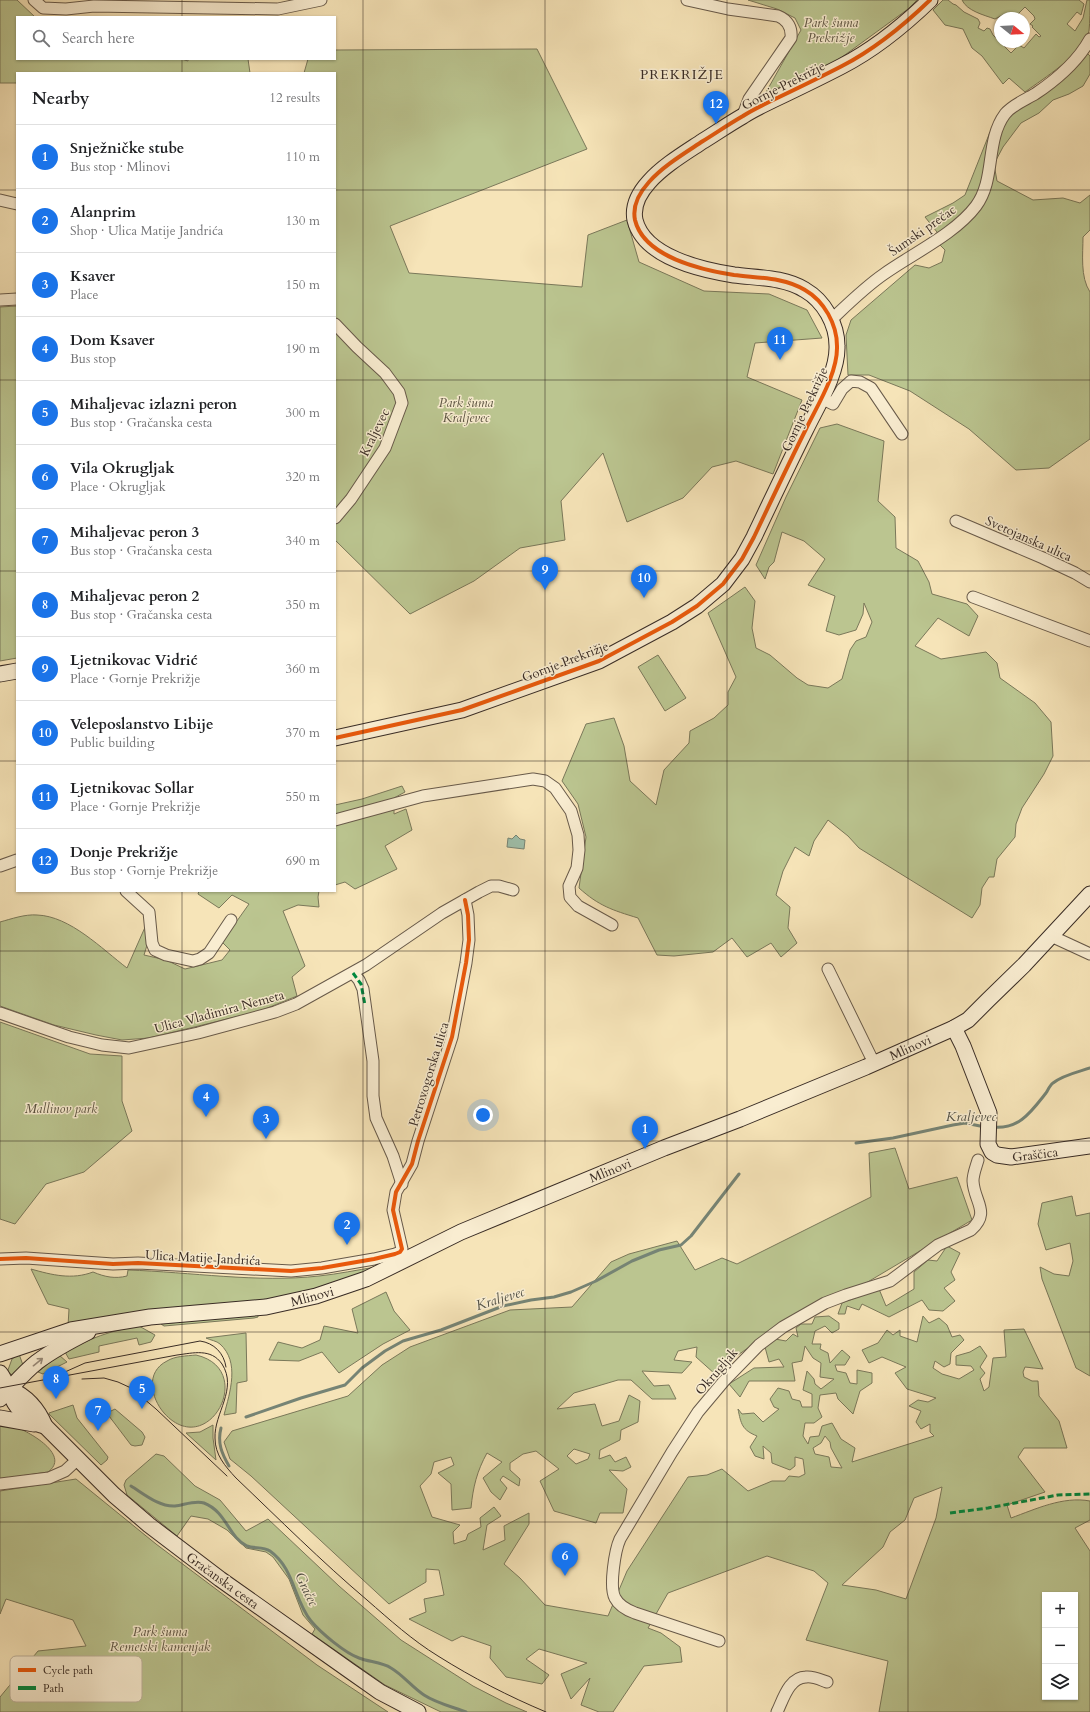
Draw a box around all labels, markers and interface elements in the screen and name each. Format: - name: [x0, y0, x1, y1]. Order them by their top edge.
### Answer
- north arrow: [994, 12, 1030, 48]
- park label: Park šuma Prekrižje: [804, 14, 858, 47]
- search box: [16, 16, 336, 60]
- icon: search: [30, 27, 52, 49]
- text: Search here: [62, 28, 135, 48]
- street label: Gornje Prekrižje: [739, 57, 828, 115]
- district label: PREKRIŽJE: [640, 65, 724, 84]
- text: Nearby: [32, 87, 89, 110]
- text: 12 results: [269, 89, 320, 107]
- pin: 12: [703, 91, 729, 124]
- text: Snježničke stube: [70, 138, 184, 158]
- text: 1: [42, 148, 48, 166]
- text: 110 m: [286, 148, 320, 166]
- text: Bus stop · Mlinovi: [70, 158, 170, 176]
- street label: Šumski prečac: [885, 201, 960, 261]
- text: Alanprim: [70, 202, 136, 222]
- text: 2: [42, 212, 48, 230]
- text: 130 m: [286, 212, 320, 230]
- text: Shop · Ulica Matije Jandrića: [70, 222, 223, 240]
- text: Ksaver: [70, 266, 115, 286]
- text: 3: [42, 276, 48, 294]
- text: 150 m: [286, 276, 320, 294]
- text: Place: [70, 286, 98, 304]
- pin: 11: [767, 327, 793, 360]
- text: Dom Ksaver: [70, 330, 155, 350]
- text: 4: [42, 340, 48, 358]
- text: 190 m: [286, 340, 320, 358]
- text: Bus stop: [70, 350, 116, 368]
- street label: Gornje Prekrižje: [777, 364, 832, 455]
- text: Mihaljevac izlazni peron: [70, 394, 237, 414]
- park label: Park šuma Kraljevec: [439, 394, 493, 427]
- text: 5: [42, 404, 48, 422]
- text: 300 m: [286, 404, 320, 422]
- street label: Kraljevec: [356, 405, 394, 459]
- text: Bus stop · Gračanska cesta: [70, 414, 212, 432]
- text: Vila Okrugljak: [70, 458, 175, 478]
- text: 6: [42, 468, 48, 486]
- text: 320 m: [286, 468, 320, 486]
- text: Place · Okrugljak: [70, 478, 166, 496]
- street label: Svetojanska ulica: [983, 512, 1075, 566]
- text: Mihaljevac peron 3: [70, 522, 199, 542]
- text: 7: [42, 532, 48, 550]
- text: 340 m: [286, 532, 320, 550]
- text: Bus stop · Gračanska cesta: [70, 542, 212, 560]
- pin: 9: [532, 557, 558, 590]
- pin: 10: [631, 565, 657, 598]
- text: Mihaljevac peron 2: [70, 586, 199, 606]
- text: 8: [42, 596, 48, 614]
- text: 350 m: [286, 596, 320, 614]
- text: Bus stop · Gračanska cesta: [70, 606, 212, 624]
- street label: Gornje Prekrižje: [519, 637, 611, 687]
- text: Ljetnikovac Vidrić: [70, 650, 198, 670]
- text: 9: [42, 660, 48, 678]
- text: 360 m: [286, 660, 320, 678]
- text: Place · Gornje Prekrižje: [70, 670, 200, 688]
- text: Veleposlanstvo Libije: [70, 714, 214, 734]
- text: 10: [38, 724, 52, 742]
- text: 370 m: [286, 724, 320, 742]
- text: Public building: [70, 734, 155, 752]
- text: Ljetnikovac Sollar: [70, 778, 194, 798]
- text: 11: [38, 788, 52, 806]
- text: 550 m: [286, 788, 320, 806]
- text: Place · Gornje Prekrižje: [70, 798, 200, 816]
- text: Donje Prekrižje: [70, 842, 178, 862]
- text: 12: [38, 852, 52, 870]
- text: 690 m: [286, 852, 320, 870]
- text: Bus stop · Gornje Prekrižje: [70, 862, 218, 880]
- street label: Ulica Vladimira Nemeta: [152, 986, 287, 1038]
- street label: Petrovogorska ulica: [405, 1020, 453, 1129]
- street label: Mlinovi: [887, 1031, 934, 1065]
- pin: 4: [193, 1084, 219, 1117]
- park label: Mallinov park: [25, 1100, 98, 1118]
- your location: [473, 1105, 493, 1125]
- pin: 3: [253, 1106, 279, 1139]
- water label: Kraljevec: [946, 1107, 996, 1126]
- pin: 1: [632, 1116, 658, 1149]
- street label: Graščica: [1011, 1143, 1059, 1167]
- street label: Mlinovi: [587, 1154, 634, 1187]
- pin: 2: [334, 1212, 360, 1245]
- street label: Ulica Matije Jandrića: [145, 1246, 261, 1270]
- water label: Kraljevec: [473, 1282, 527, 1315]
- street label: Mlinovi: [289, 1283, 336, 1311]
- street label: Okrugljak: [691, 1344, 742, 1399]
- one-way arrow: [33, 1358, 43, 1367]
- pin: 8: [43, 1366, 69, 1399]
- pin: 5: [129, 1376, 155, 1409]
- pin: 7: [85, 1398, 111, 1431]
- pin: 6: [552, 1543, 578, 1576]
- street label: Gračanska cesta: [182, 1548, 263, 1614]
- water label: Gračec: [290, 1569, 323, 1610]
- map controls: [1042, 1592, 1078, 1700]
- button: +: [1042, 1592, 1078, 1628]
- park label: Park šuma Remetski kamenjak: [110, 1623, 211, 1656]
- button: −: [1042, 1628, 1078, 1664]
- legend: [10, 1656, 142, 1702]
- text: Cycle path: [43, 1663, 93, 1678]
- button: layers: [1042, 1664, 1078, 1700]
- text: Path: [43, 1681, 64, 1696]

